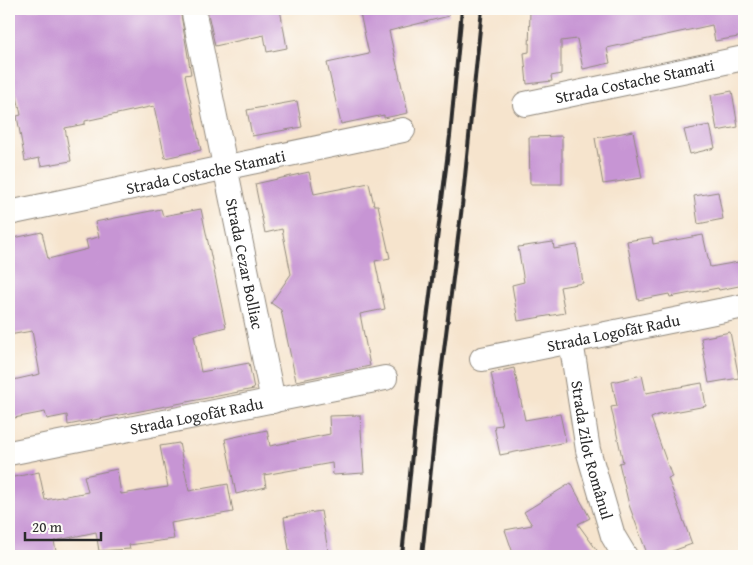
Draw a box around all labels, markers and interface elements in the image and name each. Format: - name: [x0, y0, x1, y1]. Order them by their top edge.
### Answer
- street label: Strada Costache Stamati: [553, 52, 717, 109]
- street label: Strada Costache Stamati: [124, 143, 288, 200]
- street label: Strada Cezar Bolliac: [220, 196, 270, 332]
- street label: Strada Logofăt Radu: [545, 307, 682, 358]
- street label: Strada Zilot Românul: [565, 379, 620, 523]
- street label: Strada Logofăt Radu: [128, 391, 265, 441]
- scale bar: [25, 510, 101, 542]
- text: 20 m: [32, 516, 63, 537]

